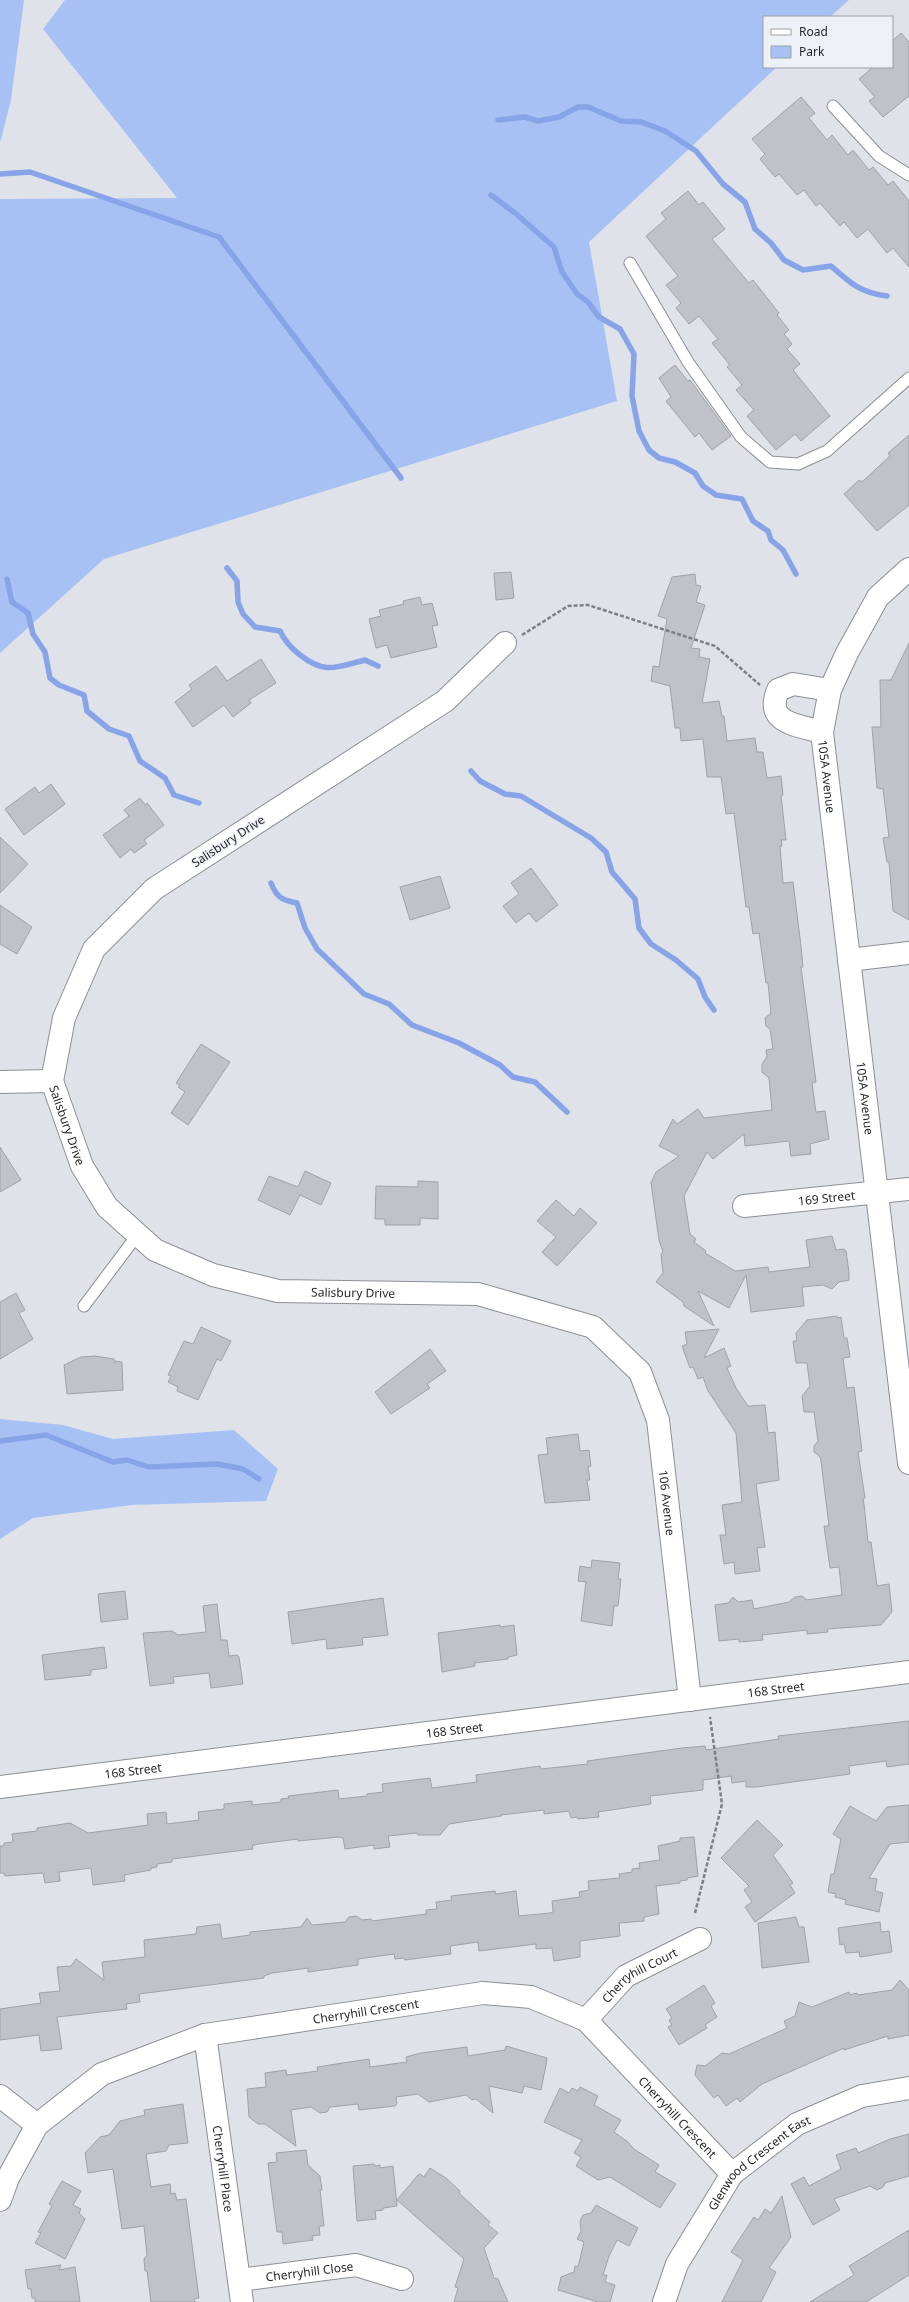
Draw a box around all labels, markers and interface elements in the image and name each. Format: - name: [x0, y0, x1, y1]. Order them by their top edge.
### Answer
- legend: [763, 16, 893, 68]
- text: Road: [799, 23, 828, 40]
- text: Park: [799, 43, 825, 60]
- street label: 105A Avenue: [814, 739, 840, 814]
- street label: Salisbury Drive: [188, 811, 268, 871]
- street label: 105A Avenue: [853, 1061, 878, 1136]
- street label: Salisbury Drive: [46, 1083, 90, 1168]
- street label: 169 Street: [797, 1186, 857, 1209]
- street label: Salisbury Drive: [311, 1283, 396, 1301]
- street label: 106 Avenue: [655, 1469, 680, 1537]
- street label: 168 Street: [746, 1677, 806, 1701]
- street label: 168 Street: [425, 1717, 485, 1742]
- street label: 168 Street: [103, 1758, 163, 1782]
- street label: Cherryhill Court: [597, 1943, 681, 2006]
- street label: Cherryhill Crescent: [311, 1994, 420, 2027]
- street label: Cherryhill Crescent: [635, 2072, 721, 2162]
- street label: Glenwood Crescent East: [703, 2111, 813, 2213]
- street label: Cherryhill Place: [209, 2124, 238, 2213]
- street label: Cherryhill Close: [265, 2257, 354, 2285]

